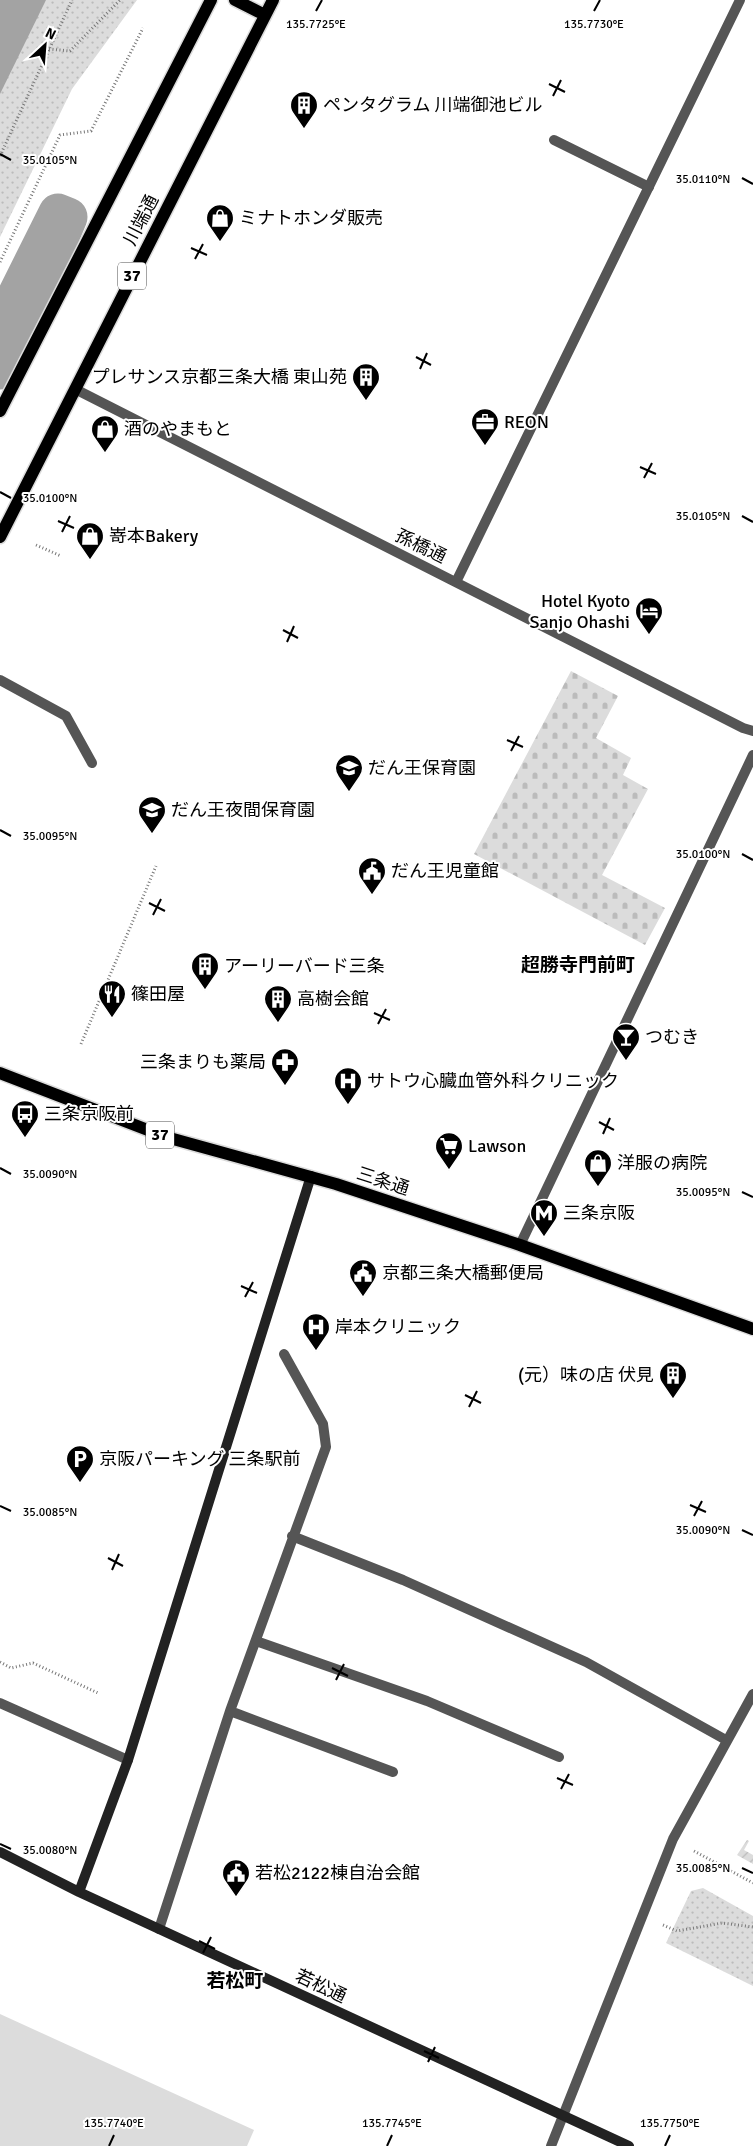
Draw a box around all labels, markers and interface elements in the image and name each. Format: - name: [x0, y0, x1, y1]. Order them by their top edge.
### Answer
- text: 135.7725°E: [286, 17, 346, 32]
- text: 135.7730°E: [564, 17, 624, 32]
- north arrow: [20, 20, 70, 70]
- text: N: [42, 24, 59, 44]
- building icon: ペンタグラム 川端御池ビル: [289, 90, 319, 129]
- place label: ペンタグラム 川端御池ビル: [323, 94, 542, 116]
- text: 35.0105°N: [23, 153, 77, 168]
- text: 35.0110°N: [676, 172, 730, 187]
- street label: 川端通: [119, 191, 163, 249]
- shop icon: ミナトホンダ販売: [205, 203, 235, 242]
- place label: ミナトホンダ販売: [239, 207, 383, 229]
- road number: 37: [118, 262, 146, 290]
- building icon: プレサンス京都三条大橋 東山苑: [351, 362, 381, 401]
- place label: プレサンス京都三条大橋 東山苑: [91, 366, 347, 388]
- office icon: REON: [470, 407, 500, 446]
- place label: REON: [504, 411, 549, 433]
- shop icon: 酒のやまもと: [90, 414, 120, 453]
- place label: 酒のやまもと: [124, 418, 232, 440]
- text: 35.0100°N: [23, 491, 77, 506]
- text: 35.0105°N: [676, 509, 730, 524]
- shop icon: 嵜本Bakery: [75, 521, 105, 560]
- street label: 孫橋通: [392, 524, 450, 568]
- place label: 嵜本Bakery: [109, 525, 199, 547]
- place label: Hotel Kyoto Sanjo Ohashi: [529, 590, 630, 633]
- hotel icon: Hotel Kyoto Sanjo Ohashi: [634, 596, 664, 635]
- school or university icon: だん王保育園: [334, 753, 364, 792]
- place label: だん王保育園: [368, 757, 476, 779]
- school or university icon: だん王夜間保育園: [137, 795, 167, 834]
- place label: だん王夜間保育園: [171, 799, 315, 821]
- text: 35.0095°N: [23, 829, 77, 844]
- text: 35.0100°N: [676, 847, 730, 862]
- public building icon: だん王児童館: [357, 856, 387, 895]
- place label: だん王児童館: [391, 860, 499, 882]
- building icon: アーリーバード三条: [190, 951, 220, 990]
- district label: 超勝寺門前町: [521, 953, 635, 977]
- place label: アーリーバード三条: [224, 955, 385, 977]
- restaurant icon: 篠田屋: [97, 979, 127, 1018]
- place label: 篠田屋: [131, 983, 185, 1005]
- building icon: 高樹会館: [263, 984, 293, 1023]
- place label: 高樹会館: [297, 988, 369, 1010]
- bar icon: つむき: [611, 1022, 641, 1061]
- place label: つむき: [645, 1026, 699, 1048]
- pharmacy icon: 三条まりも薬局: [270, 1047, 300, 1086]
- place label: 三条まりも薬局: [140, 1051, 266, 1073]
- hospital icon: サトウ心臓血管外科クリニック: [333, 1066, 363, 1105]
- place label: サトウ心臓血管外科クリニック: [367, 1070, 619, 1092]
- bus stop icon: 三条京阪前: [10, 1099, 40, 1138]
- place label: 三条京阪前: [44, 1103, 134, 1125]
- road number: 37: [146, 1122, 174, 1148]
- supermarket icon: Lawson: [434, 1131, 464, 1170]
- place label: Lawson: [468, 1135, 526, 1157]
- shop icon: 洋服の病院: [583, 1148, 613, 1187]
- place label: 洋服の病院: [617, 1152, 707, 1174]
- street label: 三条通: [354, 1162, 412, 1200]
- text: 35.0090°N: [23, 1167, 77, 1182]
- text: 35.0095°N: [676, 1185, 730, 1200]
- metro station icon: 三条京阪: [529, 1198, 559, 1237]
- place label: 三条京阪: [563, 1202, 635, 1224]
- public building icon: 京都三条大橋郵便局: [348, 1258, 378, 1297]
- place label: 京都三条大橋郵便局: [382, 1262, 544, 1284]
- hospital icon: 岸本クリニック: [301, 1312, 331, 1351]
- place label: 岸本クリニック: [335, 1316, 461, 1338]
- building icon: (元）味の店 伏見: [658, 1360, 688, 1399]
- place label: (元）味の店 伏見: [518, 1364, 654, 1386]
- parking icon: 京阪パーキング 三条駅前: [65, 1444, 95, 1483]
- place label: 京阪パーキング 三条駅前: [99, 1448, 300, 1470]
- text: 35.0085°N: [23, 1505, 77, 1520]
- text: 35.0090°N: [676, 1523, 730, 1538]
- text: 35.0080°N: [23, 1843, 77, 1858]
- public building icon: 若松2122棟自治会館: [221, 1858, 251, 1897]
- text: 35.0085°N: [676, 1861, 730, 1876]
- place label: 若松2122棟自治会館: [255, 1862, 420, 1884]
- street label: 若松通: [292, 1965, 350, 2007]
- district label: 若松町: [206, 1969, 264, 1993]
- text: 135.7740°E: [84, 2116, 144, 2131]
- text: 135.7745°E: [362, 2116, 422, 2131]
- text: 135.7750°E: [640, 2116, 700, 2131]

